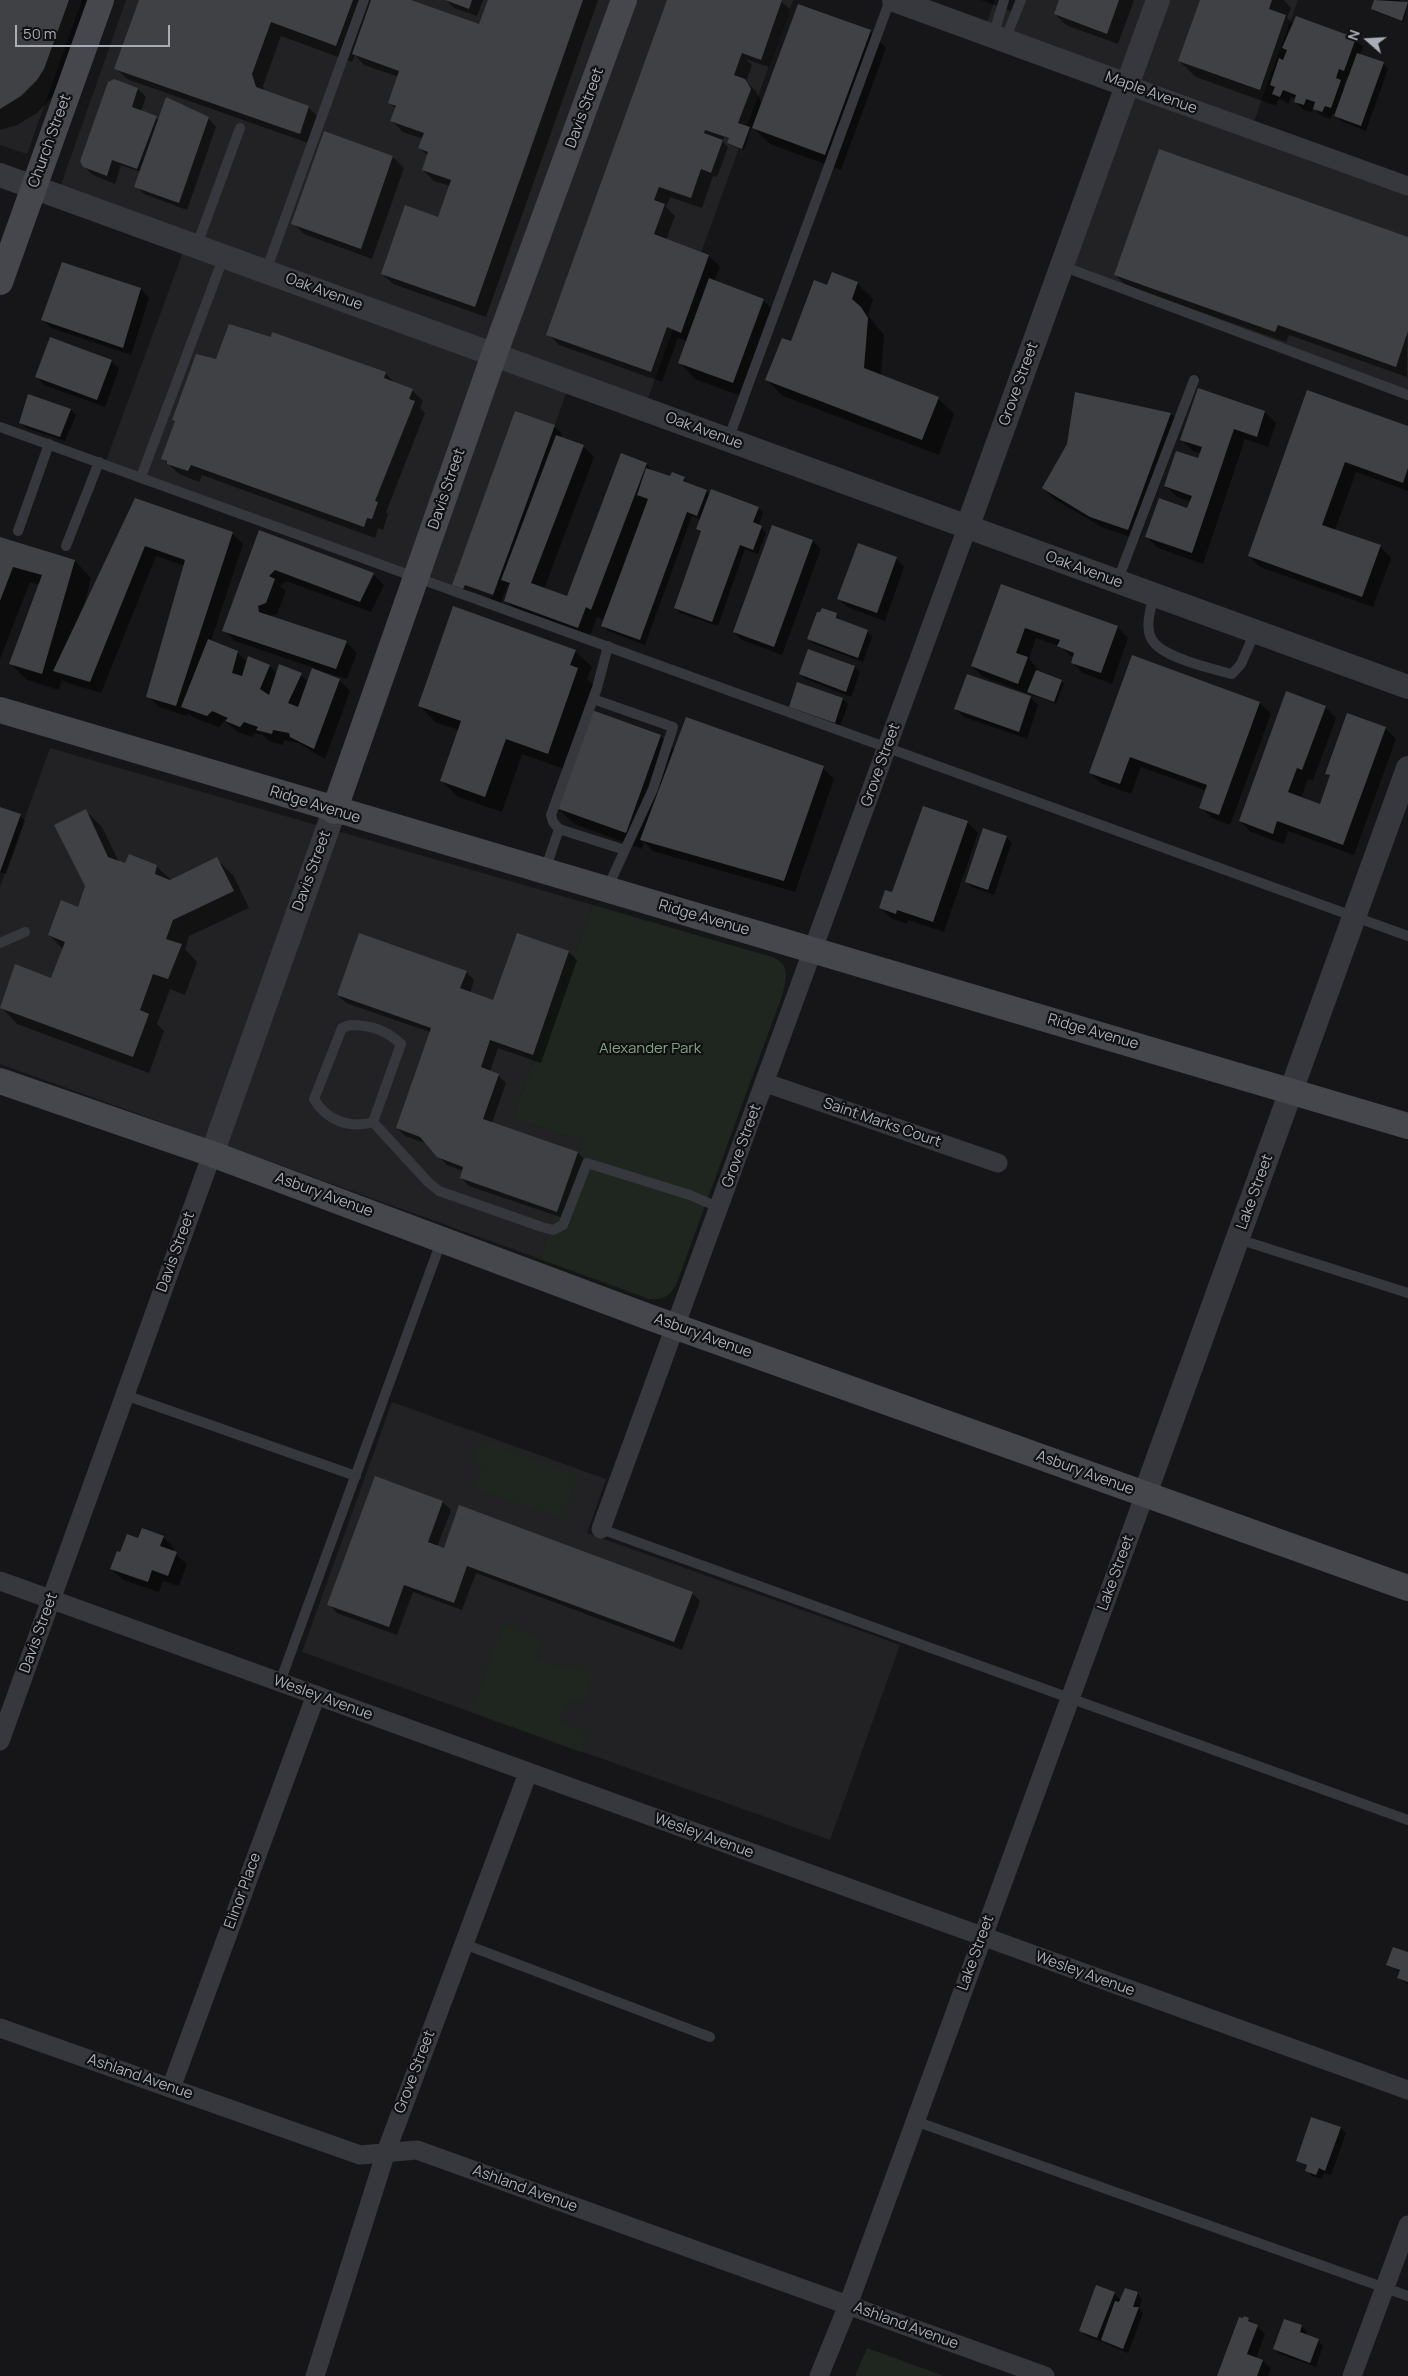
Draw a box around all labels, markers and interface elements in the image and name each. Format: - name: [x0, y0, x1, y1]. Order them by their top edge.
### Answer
- scale bar: [18, 15, 172, 47]
- north arrow: [1343, 15, 1393, 65]
- text: 50 m: [23, 23, 57, 44]
- text: N: [1343, 27, 1364, 43]
- street label: Davis Street: [562, 65, 608, 151]
- street label: Maple Avenue: [1103, 68, 1199, 118]
- street label: Church Street: [25, 92, 75, 190]
- street label: Oak Avenue: [283, 270, 365, 314]
- street label: Grove Street: [996, 340, 1042, 428]
- street label: Oak Avenue: [663, 409, 745, 453]
- street label: Davis Street: [425, 446, 469, 532]
- street label: Oak Avenue: [1043, 548, 1125, 592]
- street label: Grove Street: [858, 721, 904, 809]
- street label: Ridge Avenue: [267, 783, 363, 827]
- street label: Davis Street: [289, 828, 335, 914]
- street label: Ridge Avenue: [656, 896, 752, 940]
- street label: Ridge Avenue: [1045, 1010, 1141, 1054]
- park label: Alexander Park: [599, 1040, 701, 1058]
- street label: Saint Marks Court: [821, 1094, 943, 1152]
- street label: Grove Street: [719, 1102, 765, 1190]
- street label: Lake Street: [1233, 1152, 1277, 1232]
- street label: Asbury Avenue: [273, 1169, 375, 1221]
- street label: Davis Street: [153, 1209, 199, 1295]
- street label: Asbury Avenue: [652, 1310, 754, 1362]
- street label: Asbury Avenue: [1034, 1447, 1136, 1499]
- street label: Lake Street: [1094, 1533, 1138, 1613]
- street label: Davis Street: [16, 1590, 62, 1676]
- street label: Wesley Avenue: [271, 1672, 375, 1724]
- street label: Wesley Avenue: [652, 1810, 756, 1862]
- street label: Elinor Place: [221, 1851, 265, 1931]
- street label: Lake Street: [954, 1913, 998, 1993]
- street label: Wesley Avenue: [1033, 1948, 1137, 2000]
- street label: Grove Street: [391, 2028, 439, 2116]
- street label: Ashland Avenue: [85, 2051, 195, 2103]
- street label: Ashland Avenue: [470, 2162, 580, 2216]
- street label: Ashland Avenue: [851, 2299, 961, 2353]

